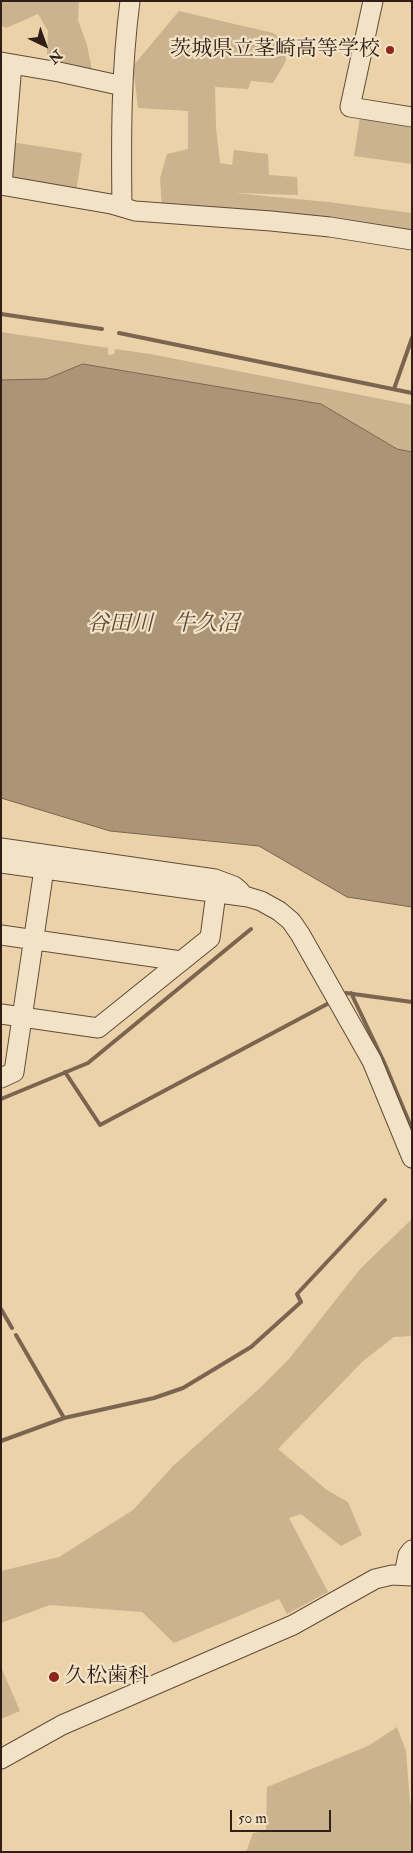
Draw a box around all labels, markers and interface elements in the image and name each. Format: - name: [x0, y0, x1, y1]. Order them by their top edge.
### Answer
- north arrow: [20, 20, 70, 70]
- place label: 茨城県立茎崎高等学校: [170, 37, 380, 63]
- marker: 茨城県立茎崎高等学校: [384, 44, 396, 56]
- text: N: [45, 46, 66, 67]
- water label: 谷田川: [87, 612, 153, 638]
- water label: 牛久沼: [173, 612, 239, 638]
- place label: 久松歯科: [65, 1664, 149, 1690]
- marker: 久松歯科: [47, 1670, 61, 1684]
- scale bar: [233, 1800, 334, 1832]
- text: 50 m: [238, 1809, 267, 1828]

